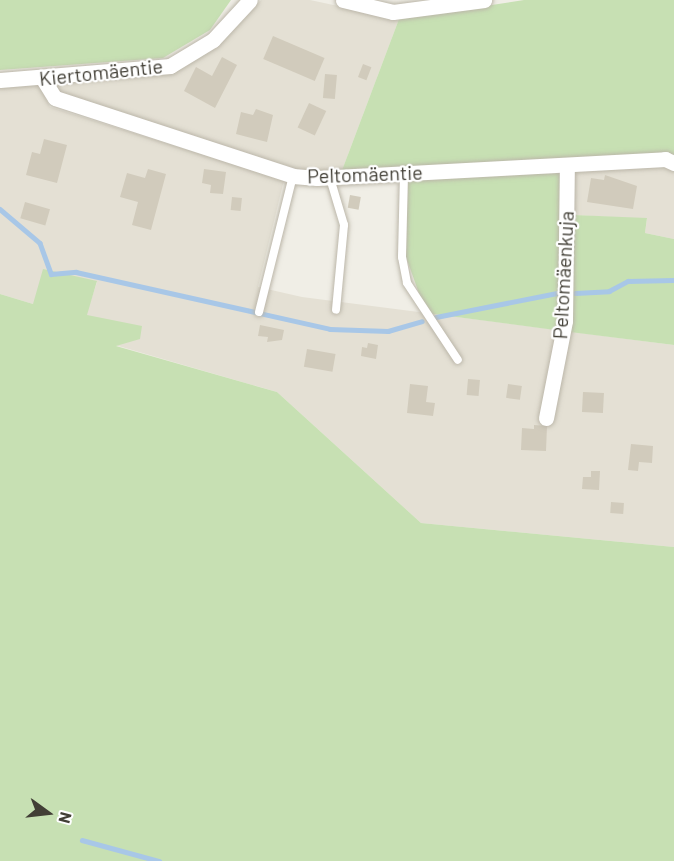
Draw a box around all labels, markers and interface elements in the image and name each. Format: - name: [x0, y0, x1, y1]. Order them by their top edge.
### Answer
- street label: Kiertomäentie: [38, 54, 164, 90]
- street label: Peltomäentie: [307, 160, 423, 188]
- street label: Peltomäenkuja: [548, 210, 578, 340]
- north arrow: [18, 783, 78, 843]
- text: N: [55, 810, 76, 825]

